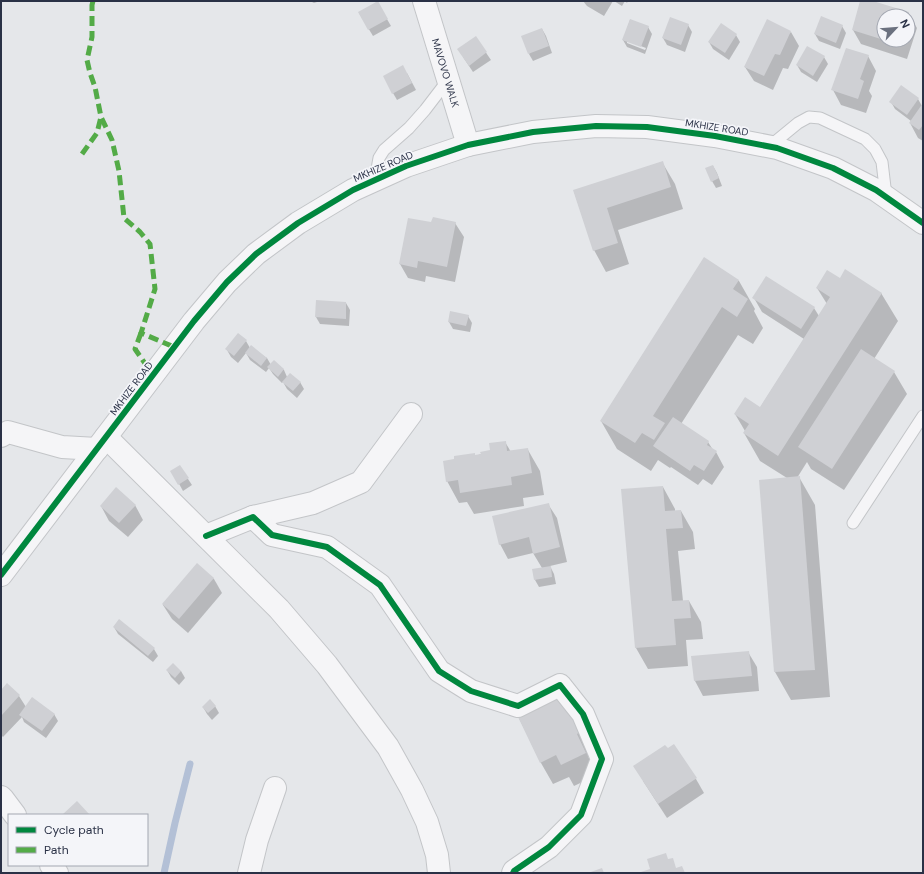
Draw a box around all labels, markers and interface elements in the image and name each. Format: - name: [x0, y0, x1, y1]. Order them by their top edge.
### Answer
- north arrow: [876, 8, 916, 48]
- text: N: [897, 17, 913, 30]
- street label: MAVOVO WALK: [429, 37, 462, 109]
- street label: MKHIZE ROAD: [684, 116, 750, 139]
- street label: MKHIZE ROAD: [351, 148, 415, 185]
- street label: MKHIZE ROAD: [107, 359, 156, 418]
- legend: [8, 814, 148, 866]
- text: Cycle path: [44, 822, 104, 838]
- text: Path: [44, 842, 69, 858]

